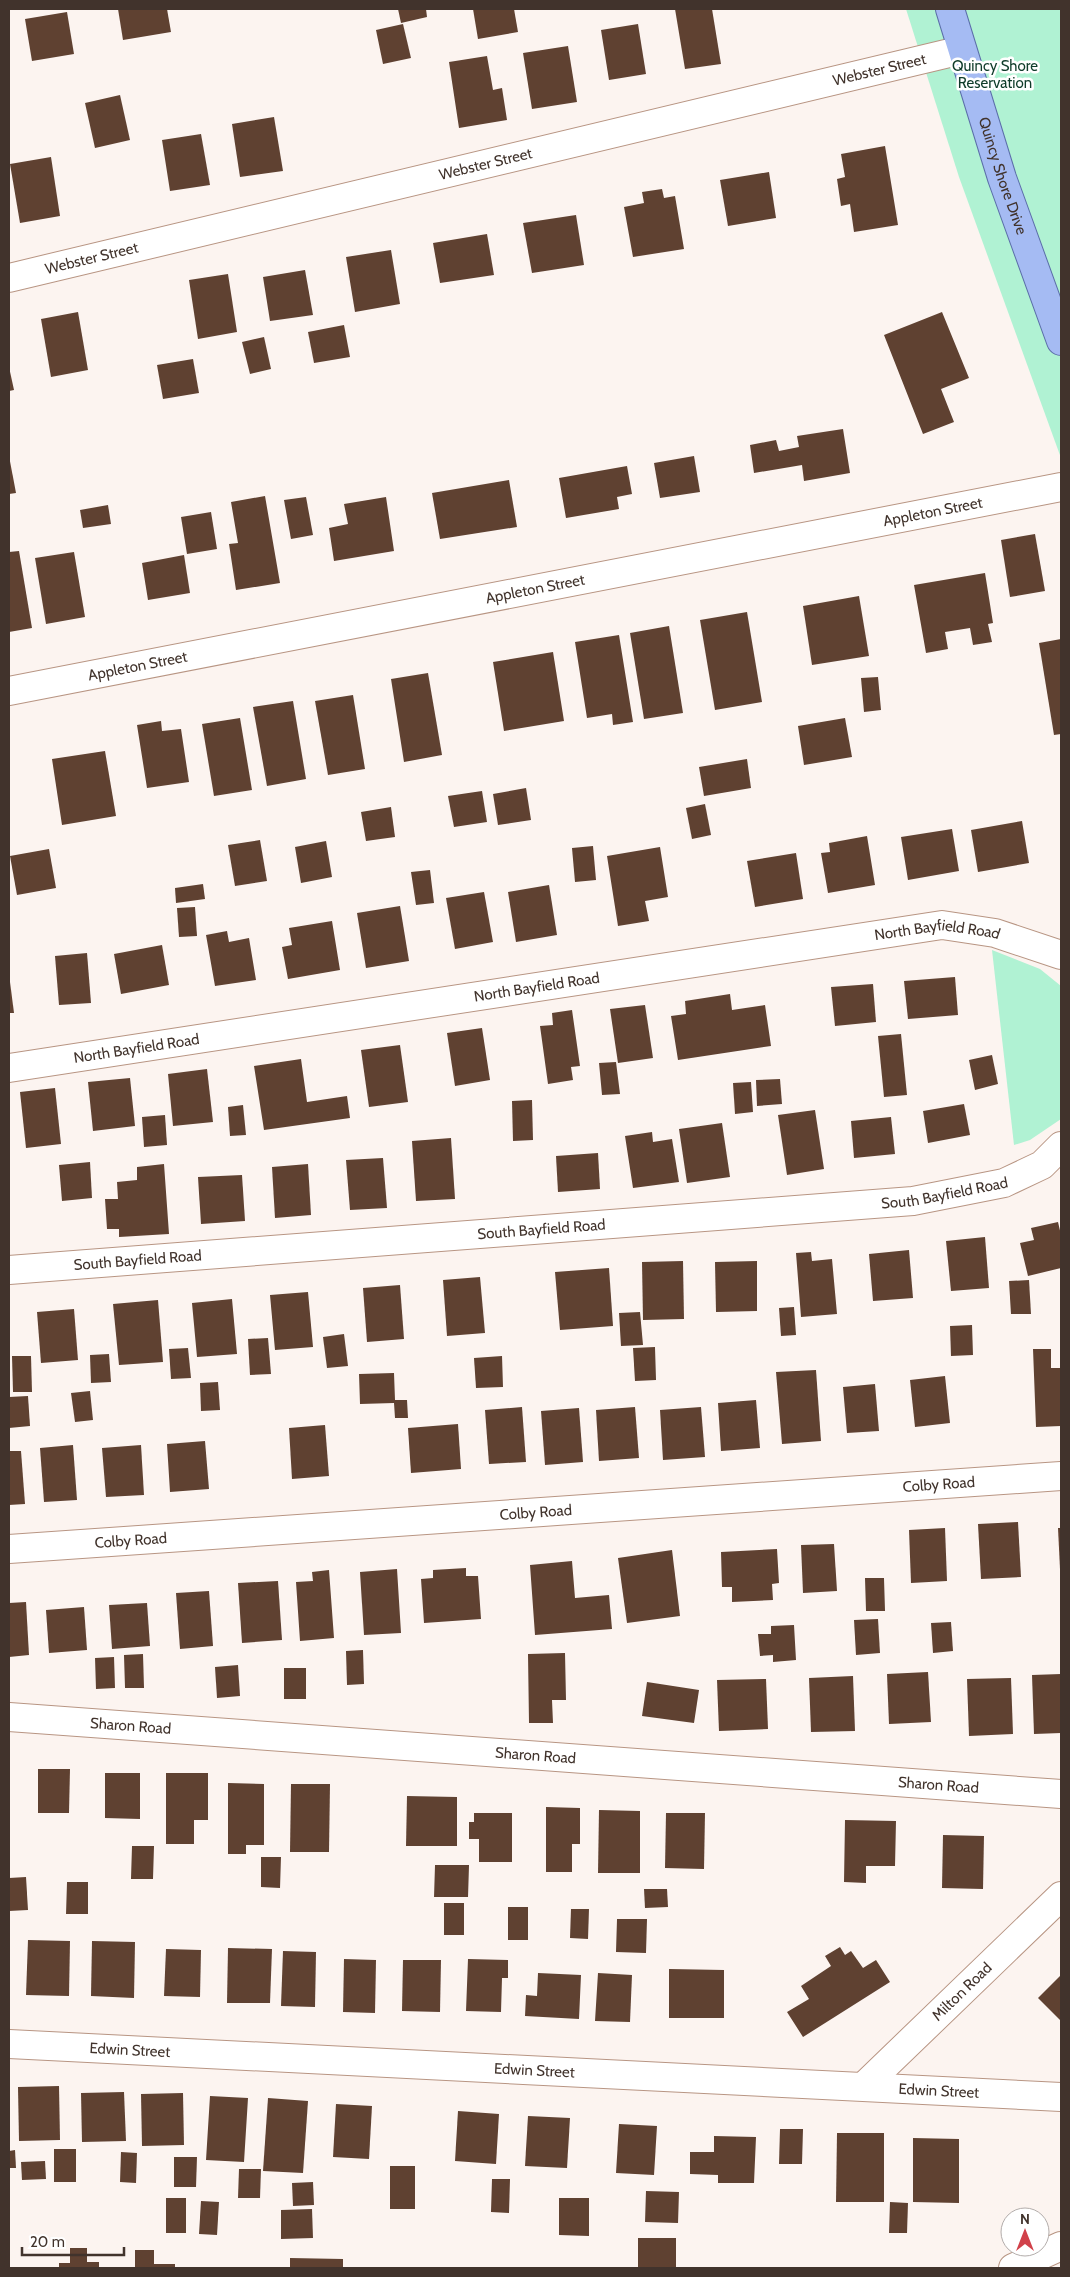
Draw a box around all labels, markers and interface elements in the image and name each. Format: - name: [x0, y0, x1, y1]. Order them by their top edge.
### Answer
- street label: Webster Street: [831, 50, 928, 90]
- park label: Quincy Shore Reservation: [952, 57, 1038, 92]
- street label: Quincy Shore Drive: [975, 115, 1031, 238]
- street label: Webster Street: [437, 144, 534, 184]
- street label: Webster Street: [43, 238, 140, 278]
- street label: Appleton Street: [882, 493, 984, 530]
- street label: Appleton Street: [484, 571, 586, 607]
- street label: Appleton Street: [86, 648, 189, 684]
- street label: North Bayfield Road: [873, 916, 1003, 944]
- street label: North Bayfield Road: [473, 969, 601, 1006]
- street label: North Bayfield Road: [72, 1030, 201, 1067]
- street label: South Bayfield Road: [881, 1173, 1010, 1212]
- street label: South Bayfield Road: [477, 1215, 606, 1243]
- street label: South Bayfield Road: [73, 1246, 202, 1274]
- street label: Colby Road: [902, 1473, 976, 1496]
- street label: Colby Road: [499, 1501, 573, 1524]
- street label: Colby Road: [94, 1529, 167, 1552]
- street label: Sharon Road: [90, 1714, 172, 1738]
- street label: Sharon Road: [494, 1744, 577, 1767]
- street label: Sharon Road: [897, 1773, 980, 1797]
- street label: Milton Road: [928, 1959, 996, 2025]
- street label: Edwin Street: [89, 2039, 171, 2061]
- street label: Edwin Street: [494, 2059, 575, 2081]
- street label: Edwin Street: [898, 2080, 980, 2102]
- north arrow: [1000, 2207, 1050, 2257]
- text: N: [1020, 2210, 1030, 2228]
- scale bar: [22, 2224, 125, 2256]
- text: 20 m: [30, 2233, 65, 2251]

